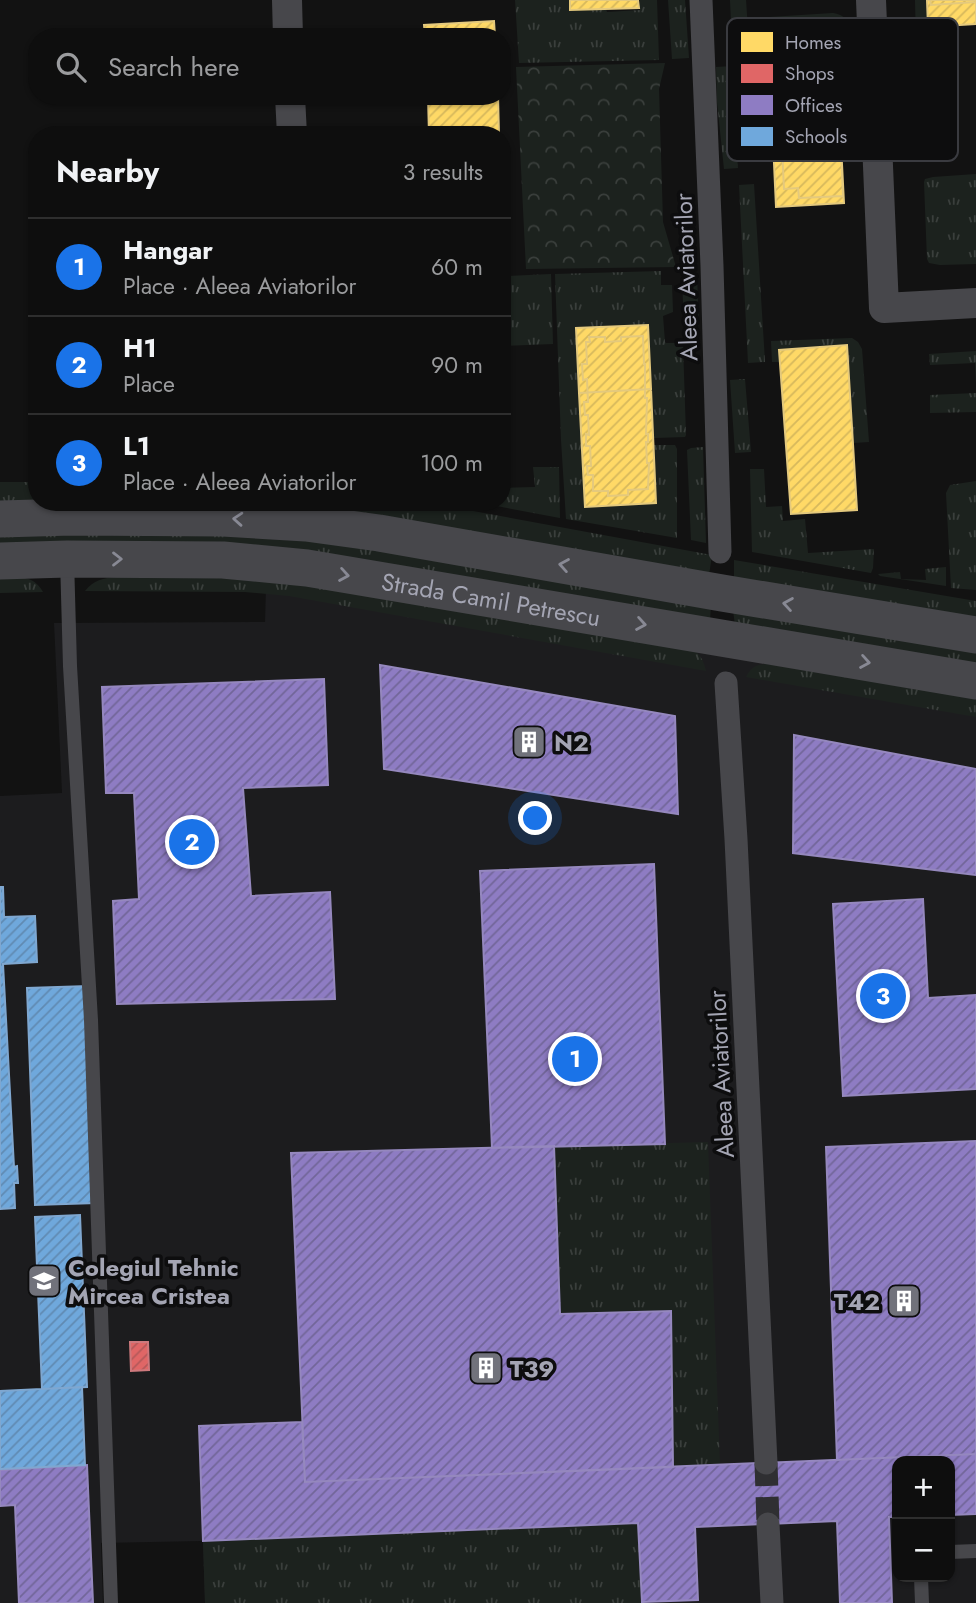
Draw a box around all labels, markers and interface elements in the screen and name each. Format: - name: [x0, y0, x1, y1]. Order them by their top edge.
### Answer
- legend: [727, 18, 958, 161]
- search box: [28, 28, 511, 105]
- text: Homes: [785, 29, 842, 56]
- icon: search: [52, 48, 90, 86]
- text: Search here: [108, 48, 240, 86]
- text: Shops: [785, 60, 835, 87]
- text: Offices: [785, 92, 843, 119]
- text: Schools: [785, 123, 848, 150]
- text: Nearby: [56, 150, 159, 193]
- text: 3 results: [403, 155, 483, 189]
- street label: Aleea Aviatorilor: [666, 192, 706, 362]
- text: Hangar: [123, 231, 213, 269]
- text: 1: [73, 250, 85, 284]
- text: 60 m: [431, 250, 483, 284]
- text: Place · Aleea Aviatorilor: [123, 269, 357, 303]
- text: H1: [123, 329, 157, 367]
- text: 2: [71, 348, 87, 382]
- text: 90 m: [431, 348, 483, 382]
- text: Place: [123, 367, 175, 401]
- text: L1: [123, 427, 150, 465]
- text: 3: [72, 446, 86, 480]
- text: 100 m: [420, 446, 483, 480]
- text: Place · Aleea Aviatorilor: [123, 465, 357, 499]
- one-way arrow: [232, 512, 243, 527]
- one-way arrow: [112, 551, 123, 567]
- one-way arrow: [558, 558, 570, 573]
- street label: Strada Camil Petrescu: [379, 563, 603, 635]
- one-way arrow: [338, 567, 350, 582]
- one-way arrow: [782, 597, 794, 612]
- one-way arrow: [635, 616, 647, 631]
- one-way arrow: [859, 654, 871, 669]
- building icon: N2: [510, 723, 548, 761]
- place label: N2: [554, 725, 589, 760]
- your location: [518, 801, 552, 835]
- pin: 2: [169, 816, 215, 868]
- pin: 3: [860, 970, 906, 1022]
- street label: Aleea Aviatorilor: [699, 988, 743, 1159]
- pin: 1: [552, 1033, 598, 1085]
- place label: Colegiul Tehnic Mircea Cristea: [68, 1250, 239, 1313]
- school or university icon: Colegiul Tehnic Mircea Cristea: [25, 1262, 63, 1300]
- building icon: T42: [885, 1282, 923, 1320]
- place label: T42: [834, 1284, 880, 1319]
- building icon: T39: [467, 1349, 505, 1387]
- place label: T39: [510, 1351, 554, 1386]
- map controls: [892, 1456, 955, 1582]
- button: +: [892, 1456, 955, 1519]
- button: −: [892, 1519, 955, 1582]

